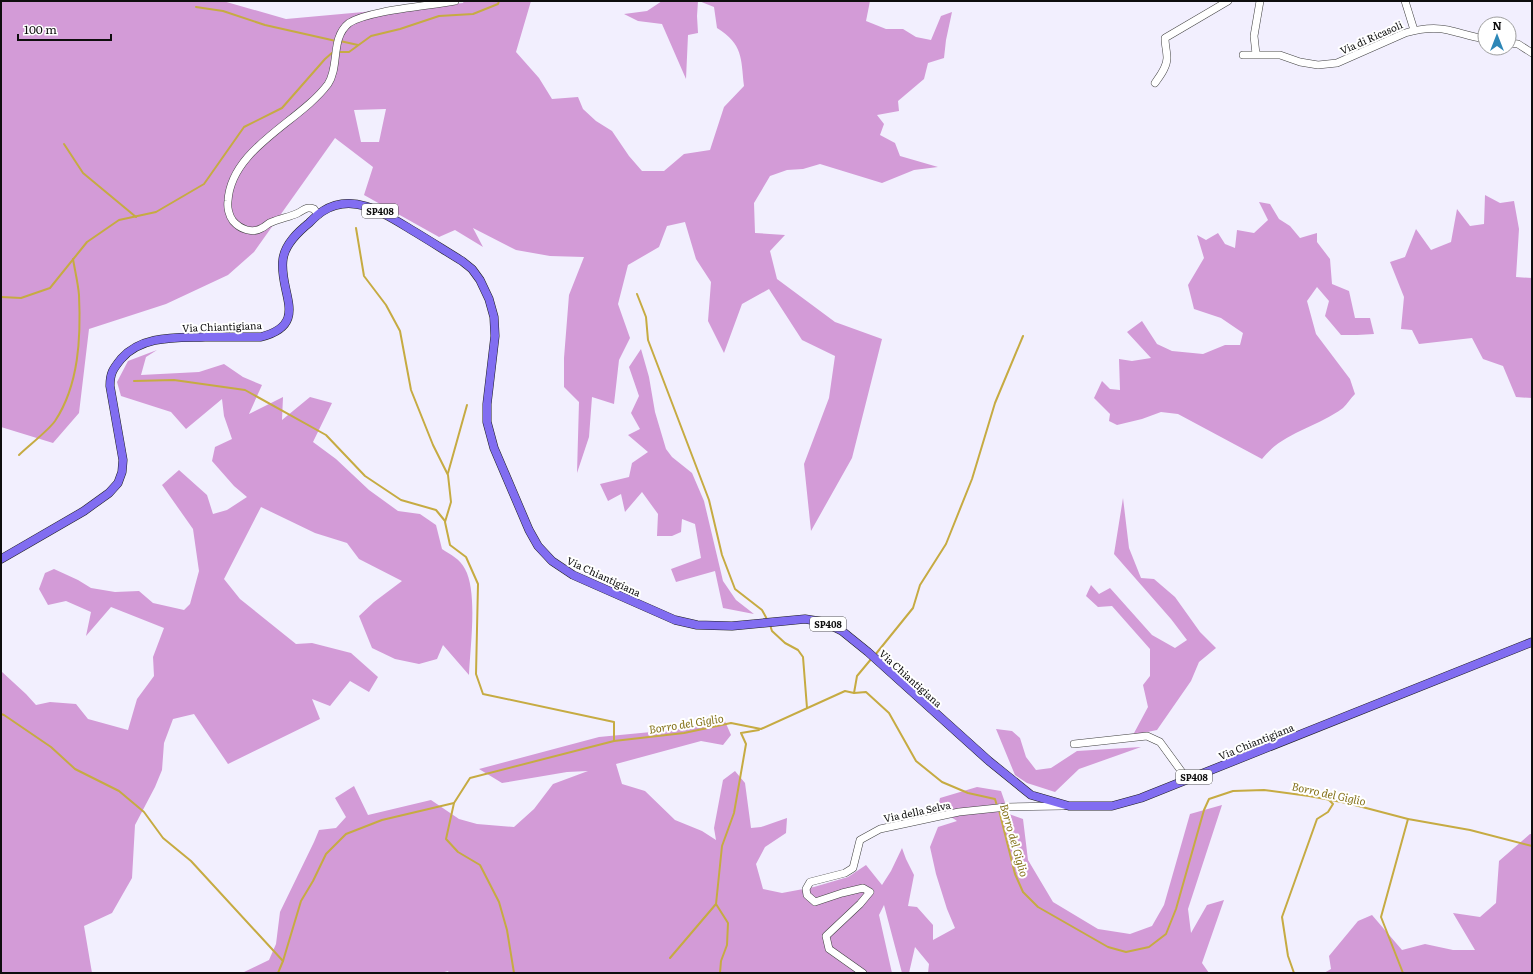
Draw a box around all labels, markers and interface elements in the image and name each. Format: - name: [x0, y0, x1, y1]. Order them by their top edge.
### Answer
- scale bar: [18, 16, 111, 42]
- street label: Via di Ricasoli: [1337, 16, 1405, 58]
- north arrow: [1477, 16, 1517, 56]
- text: N: [1492, 17, 1502, 33]
- text: 100 m: [24, 20, 57, 38]
- road number: SP408: [362, 204, 398, 218]
- street label: Via Chiantigiana: [182, 317, 263, 335]
- street label: Via Chiantigiana: [565, 552, 644, 600]
- road number: SP408: [810, 617, 846, 631]
- street label: Via Chiantigiana: [876, 646, 946, 711]
- water label: Borro del Giglio: [648, 709, 725, 737]
- street label: Via Chiantigiana: [1216, 719, 1296, 763]
- road number: SP408: [1176, 770, 1212, 784]
- water label: Borro del Giglio: [1290, 777, 1368, 809]
- street label: Via della Selva: [882, 796, 953, 825]
- water label: Borro del Giglio: [997, 802, 1033, 879]

